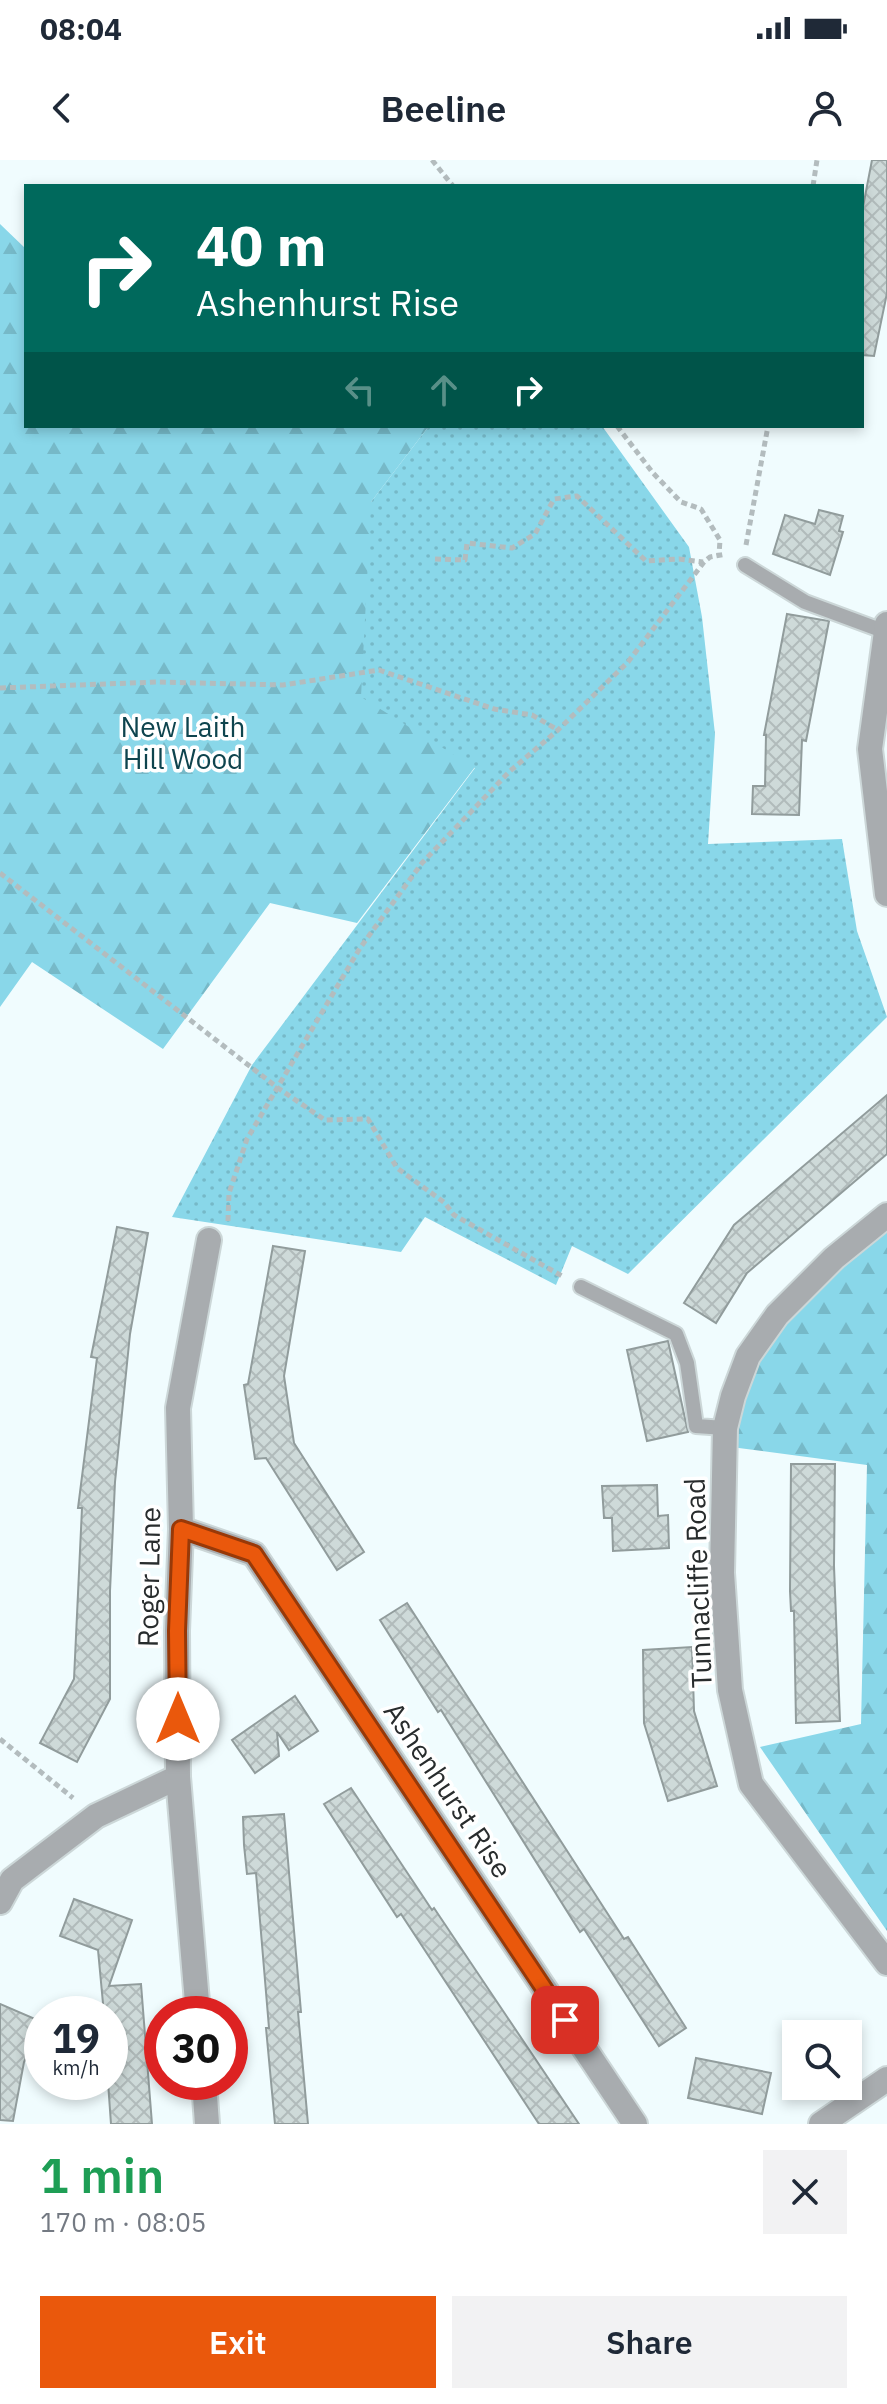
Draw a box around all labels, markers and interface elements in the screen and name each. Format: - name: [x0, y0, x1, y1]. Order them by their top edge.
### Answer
- text: 08:04: [40, 9, 122, 48]
- text: Beeline: [381, 85, 506, 132]
- icon: back: [40, 86, 84, 130]
- icon: person: [803, 86, 847, 130]
- text: 40 m: [196, 209, 326, 281]
- icon: right: [64, 216, 168, 320]
- text: Ashenhurst Rise: [196, 279, 459, 326]
- icon: left: [338, 368, 382, 412]
- icon: ahead: [422, 368, 466, 412]
- icon: right: [506, 368, 550, 412]
- park label: New Laith Hill Wood: [121, 708, 245, 777]
- street label: Tunnacliffe Road: [675, 1477, 720, 1689]
- street label: Roger Lane: [129, 1507, 168, 1647]
- position arrow: [136, 1677, 220, 1761]
- street label: Ashenhurst Rise: [376, 1695, 521, 1885]
- pin: [531, 1986, 599, 2054]
- speed limit sign: 30: [144, 1996, 248, 2100]
- icon: arrive: [543, 1998, 587, 2042]
- text: 19: [52, 2012, 100, 2064]
- map controls: [782, 2020, 862, 2100]
- button: search: [782, 2020, 862, 2100]
- text: km/h: [52, 2054, 100, 2081]
- text: 1 min: [40, 2144, 164, 2206]
- button: close: [763, 2150, 847, 2234]
- text: 170 m · 08:05: [40, 2205, 206, 2239]
- button: Exit: [40, 2296, 436, 2388]
- button: Share: [452, 2296, 847, 2388]

